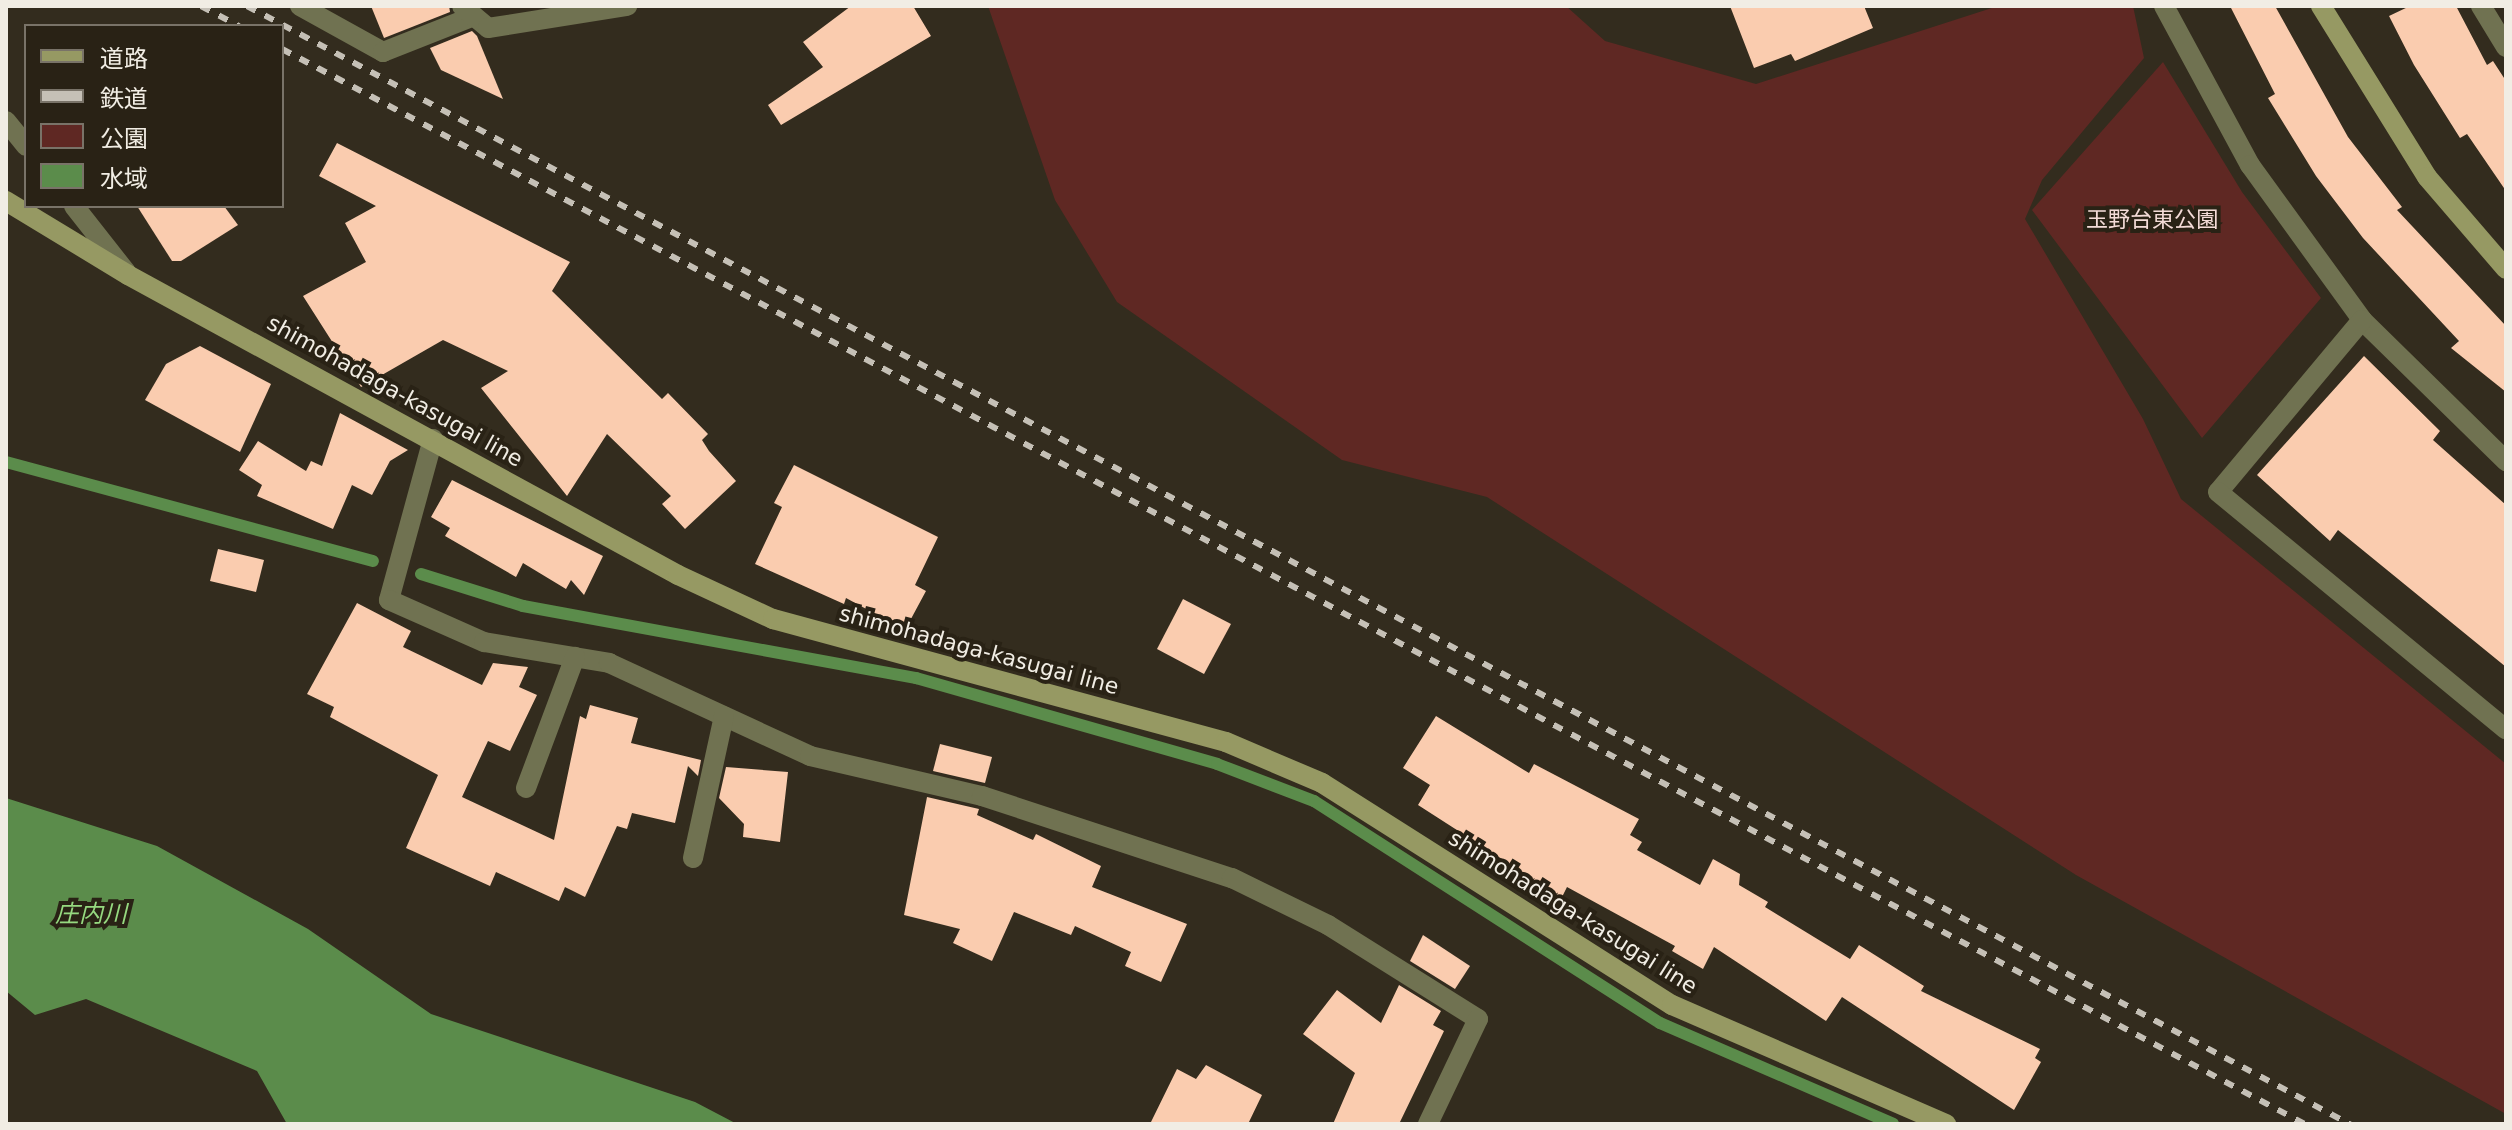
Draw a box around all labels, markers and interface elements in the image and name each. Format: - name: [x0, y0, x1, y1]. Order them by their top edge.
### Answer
- legend: [24, 24, 284, 208]
- text: 道路: [100, 45, 148, 73]
- text: 鉄道: [100, 85, 148, 113]
- text: 公園: [100, 125, 148, 153]
- text: 水域: [100, 165, 148, 193]
- park label: 玉野台東公園: [2086, 207, 2218, 233]
- street label: shimohadaga-kasugai line: [263, 310, 527, 472]
- street label: shimohadaga-kasugai line: [836, 600, 1122, 700]
- street label: shimohadaga-kasugai line: [1444, 824, 1702, 1000]
- water label: 庄内川: [55, 901, 127, 929]

